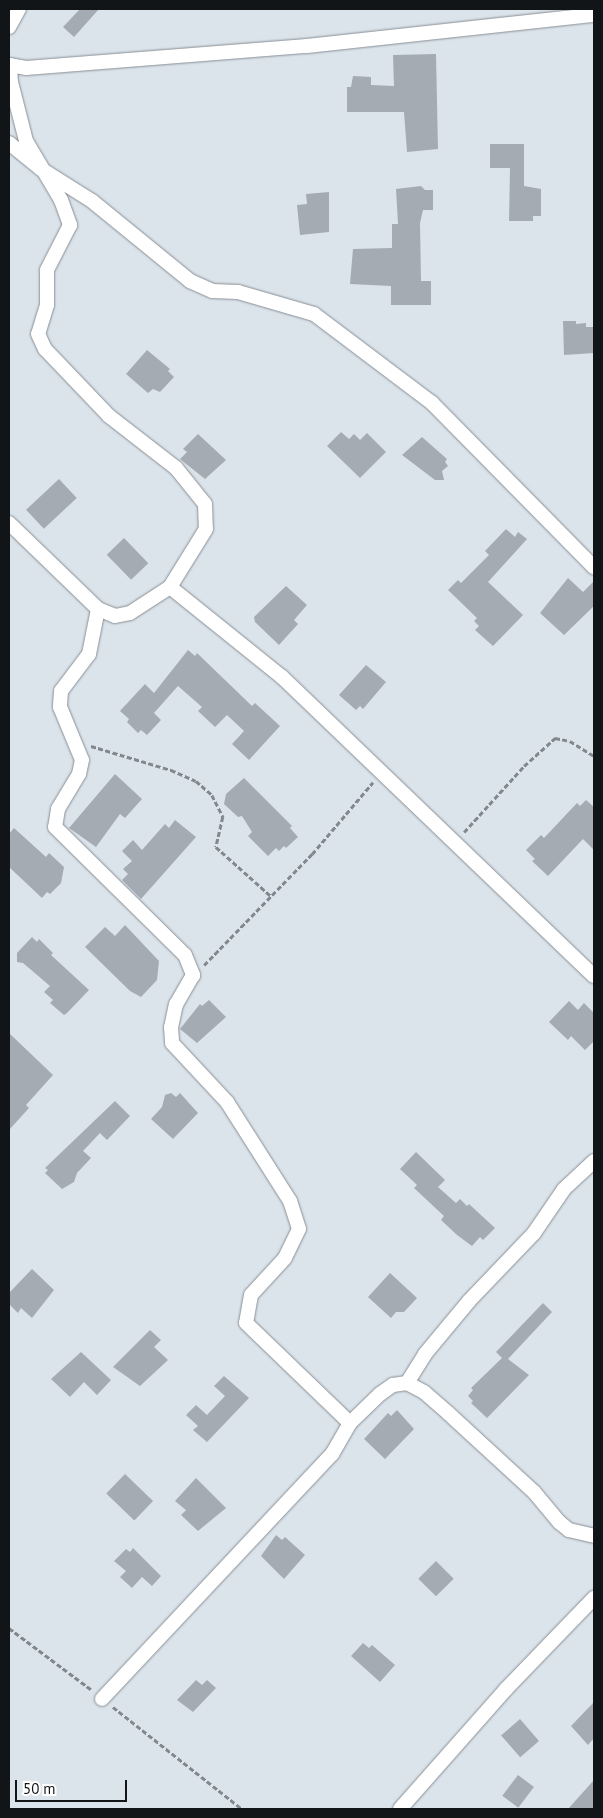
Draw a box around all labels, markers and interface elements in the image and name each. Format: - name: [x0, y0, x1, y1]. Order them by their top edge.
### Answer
- scale bar: [18, 1770, 130, 1802]
- text: 50 m: [23, 1779, 56, 1798]

